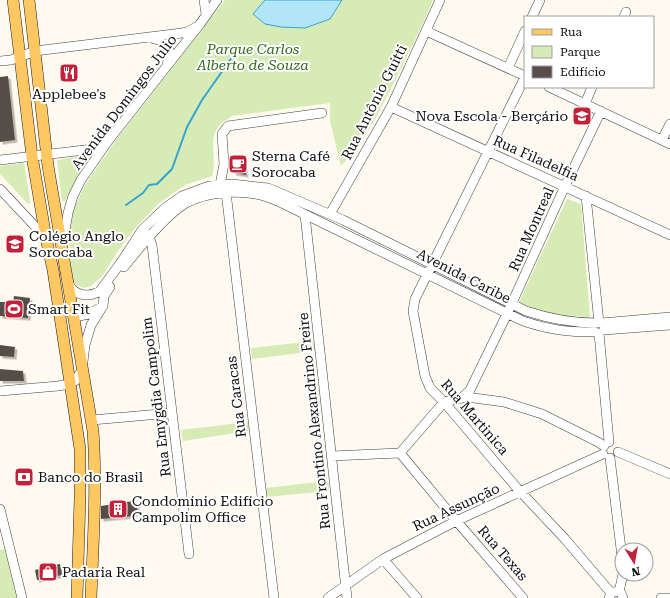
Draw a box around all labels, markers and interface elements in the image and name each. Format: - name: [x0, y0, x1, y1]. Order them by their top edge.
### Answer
- legend: [524, 16, 654, 88]
- text: Rua: [560, 25, 583, 39]
- street label: Avenida Domingos Julio: [68, 32, 180, 172]
- park label: Parque Carlos Alberto de Souza: [196, 41, 309, 73]
- street label: Rua Antônio Guitti: [338, 41, 410, 162]
- text: Parque: [560, 45, 601, 59]
- restaurant icon: Applebee's: [58, 62, 80, 84]
- text: Edifício: [560, 65, 606, 79]
- place label: Applebee's: [32, 86, 106, 102]
- school or university icon: Nova Escola - Berçário: [571, 105, 593, 127]
- place label: Nova Escola - Berçário: [415, 108, 568, 124]
- street label: Rua Filadelfia: [491, 132, 582, 184]
- place label: Sterna Café Sorocaba: [252, 148, 330, 180]
- cafe icon: Sterna Café Sorocaba: [227, 153, 249, 175]
- street label: Rua Montreal: [505, 184, 557, 274]
- place label: Colégio Anglo Sorocaba: [29, 228, 124, 260]
- school or university icon: Colégio Anglo Sorocaba: [4, 233, 26, 255]
- street label: Avenida Caribe: [414, 245, 514, 307]
- sports icon: Smart Fit: [3, 298, 25, 320]
- place label: Smart Fit: [28, 301, 90, 317]
- street label: Rua Frontino Alexandrino Freire: [295, 312, 333, 530]
- street label: Rua Emygdia Campolim: [138, 316, 174, 478]
- street label: Rua Caracas: [223, 355, 249, 439]
- street label: Rua Martinica: [438, 376, 512, 458]
- bank icon: Banco do Brasil: [13, 466, 35, 488]
- place label: Banco do Brasil: [38, 469, 144, 485]
- street label: Rua Assunção: [410, 480, 502, 534]
- place label: Condomínio Edifício Campolim Office: [132, 493, 273, 525]
- building icon: Condomínio Edifício Campolim Office: [107, 498, 129, 520]
- street label: Rua Texas: [475, 522, 531, 584]
- north arrow: [614, 542, 654, 582]
- shop icon: Padaria Real: [37, 561, 59, 583]
- place label: Padaria Real: [62, 564, 146, 580]
- text: N: [630, 564, 641, 579]

